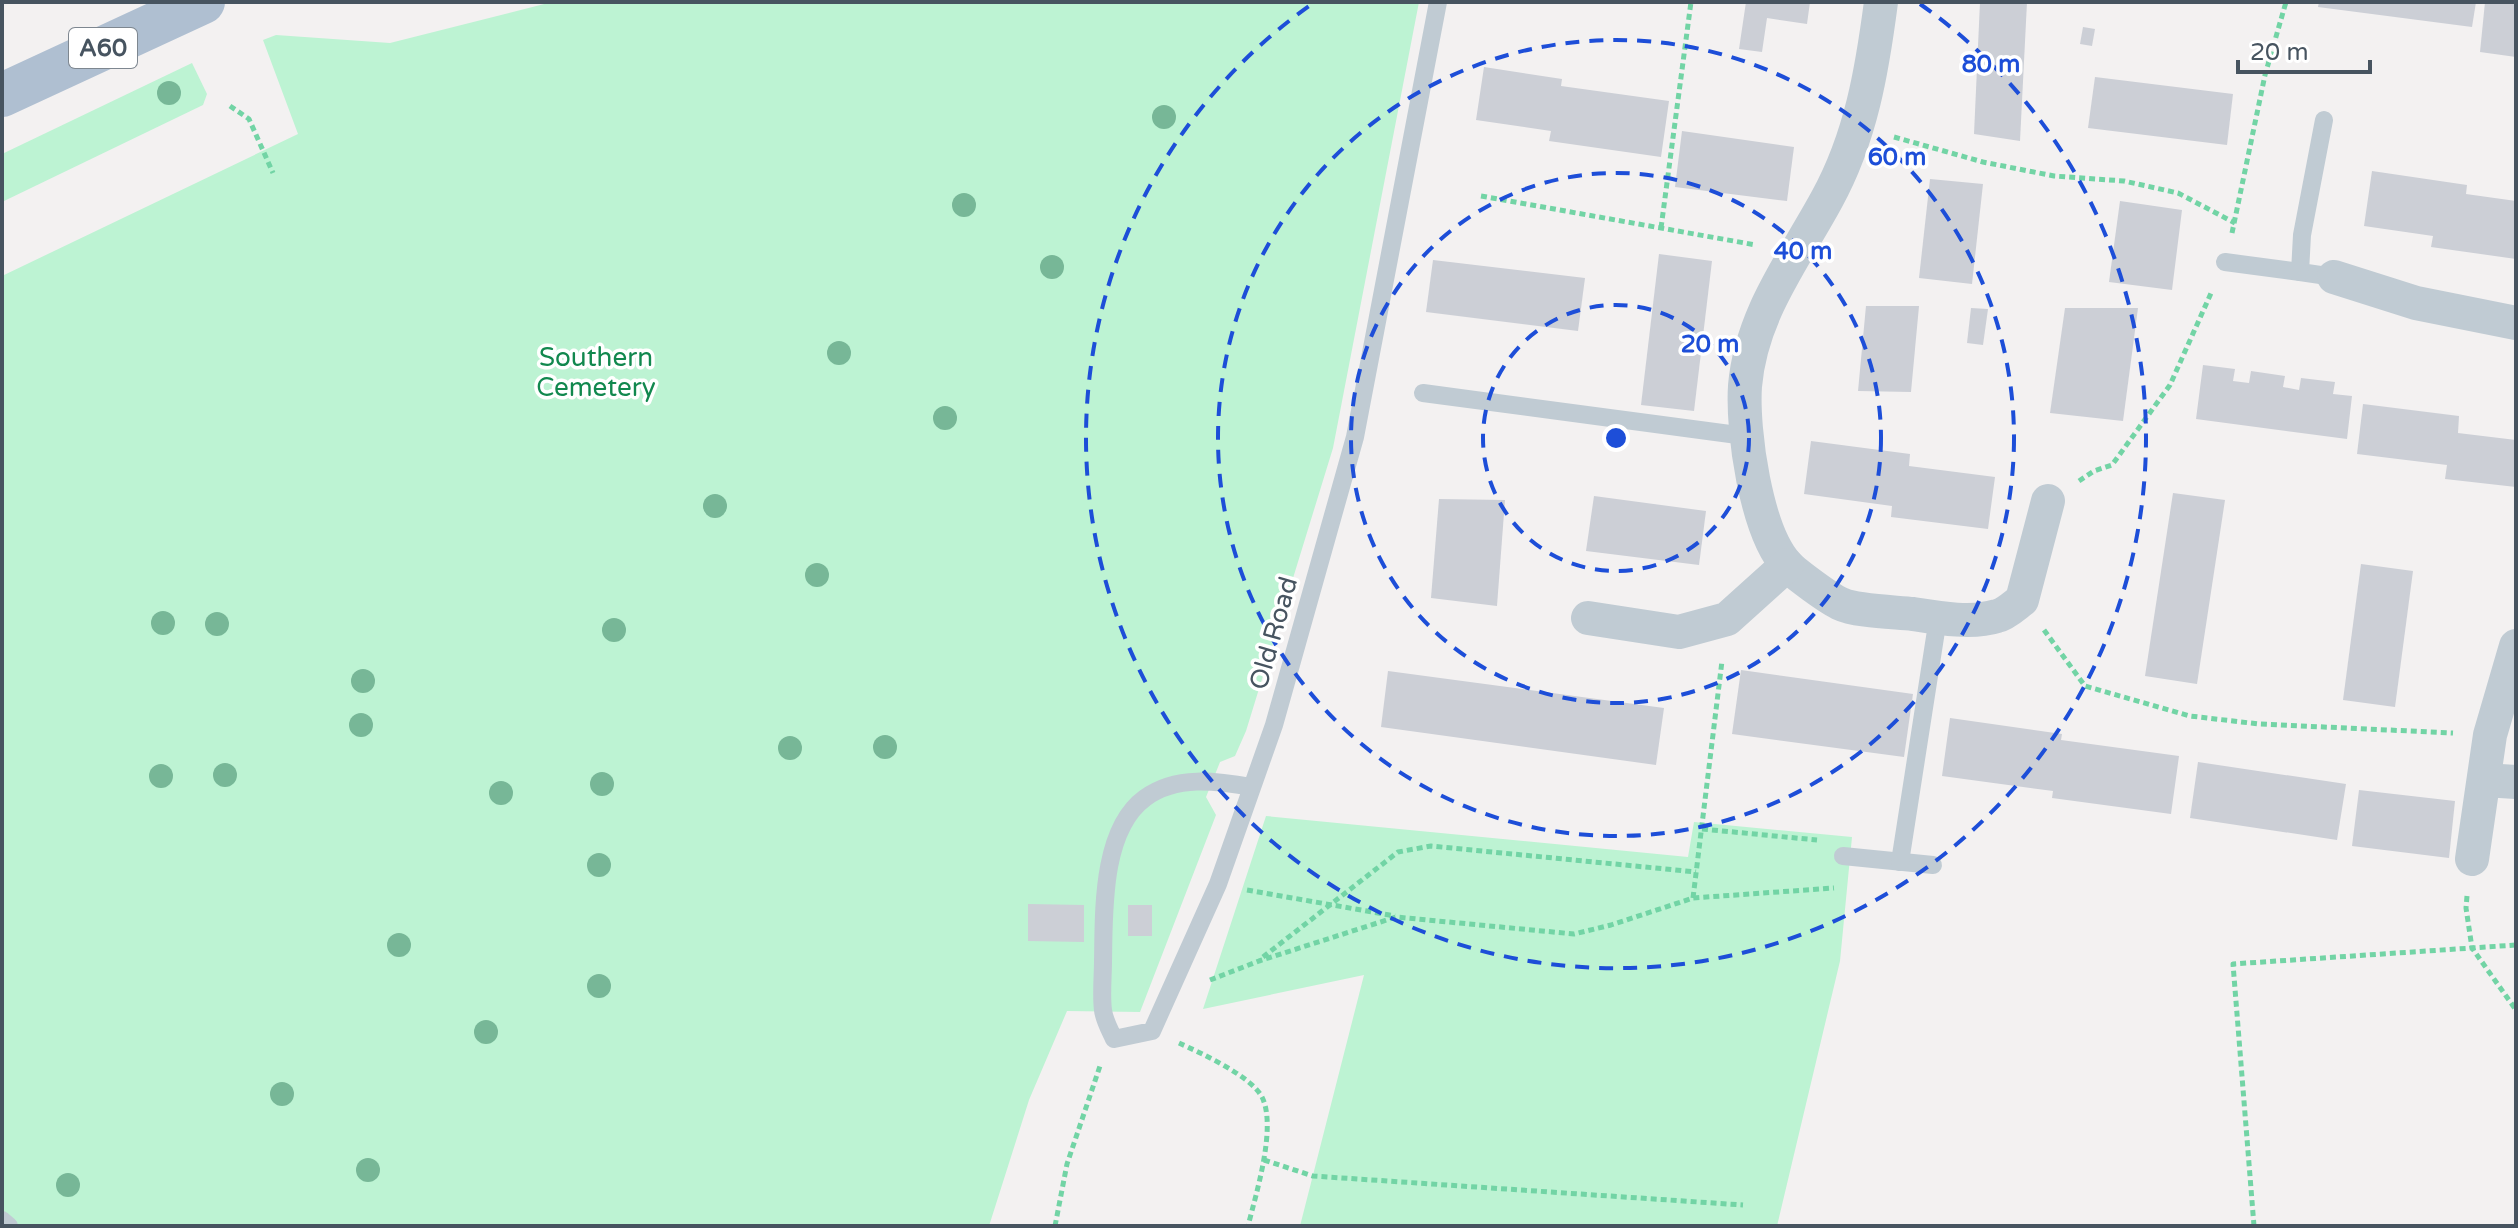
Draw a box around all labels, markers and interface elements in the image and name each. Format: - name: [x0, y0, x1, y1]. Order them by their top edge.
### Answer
- scale bar: [2238, 24, 2370, 74]
- road number: A60: [69, 28, 137, 68]
- text: 20 m: [2250, 38, 2308, 67]
- text: 80 m: [1962, 50, 2020, 79]
- text: 60 m: [1868, 143, 1926, 172]
- text: 40 m: [1774, 237, 1832, 266]
- text: 20 m: [1681, 330, 1739, 359]
- park label: Southern Cemetery: [536, 342, 656, 403]
- centre of rings: [1602, 424, 1630, 452]
- street label: Old Road: [1243, 573, 1304, 693]

